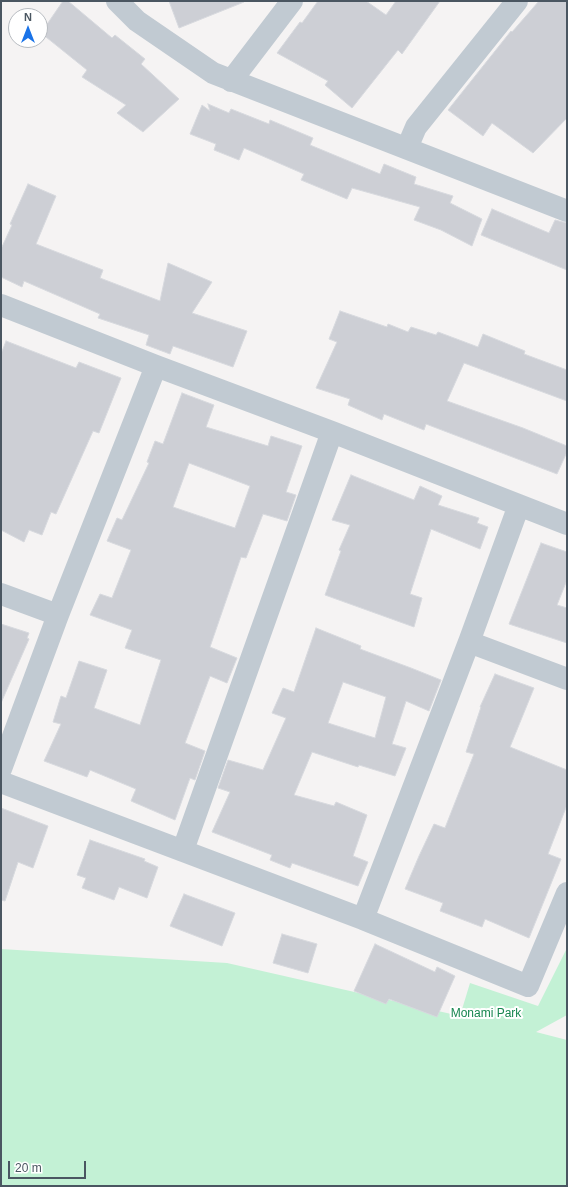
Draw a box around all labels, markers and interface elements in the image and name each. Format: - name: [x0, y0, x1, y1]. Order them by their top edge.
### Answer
- north arrow: [8, 8, 48, 48]
- text: N: [24, 11, 32, 23]
- park label: Monami Park: [451, 1007, 521, 1021]
- scale bar: [10, 1153, 88, 1179]
- text: 20 m: [15, 1161, 42, 1175]

